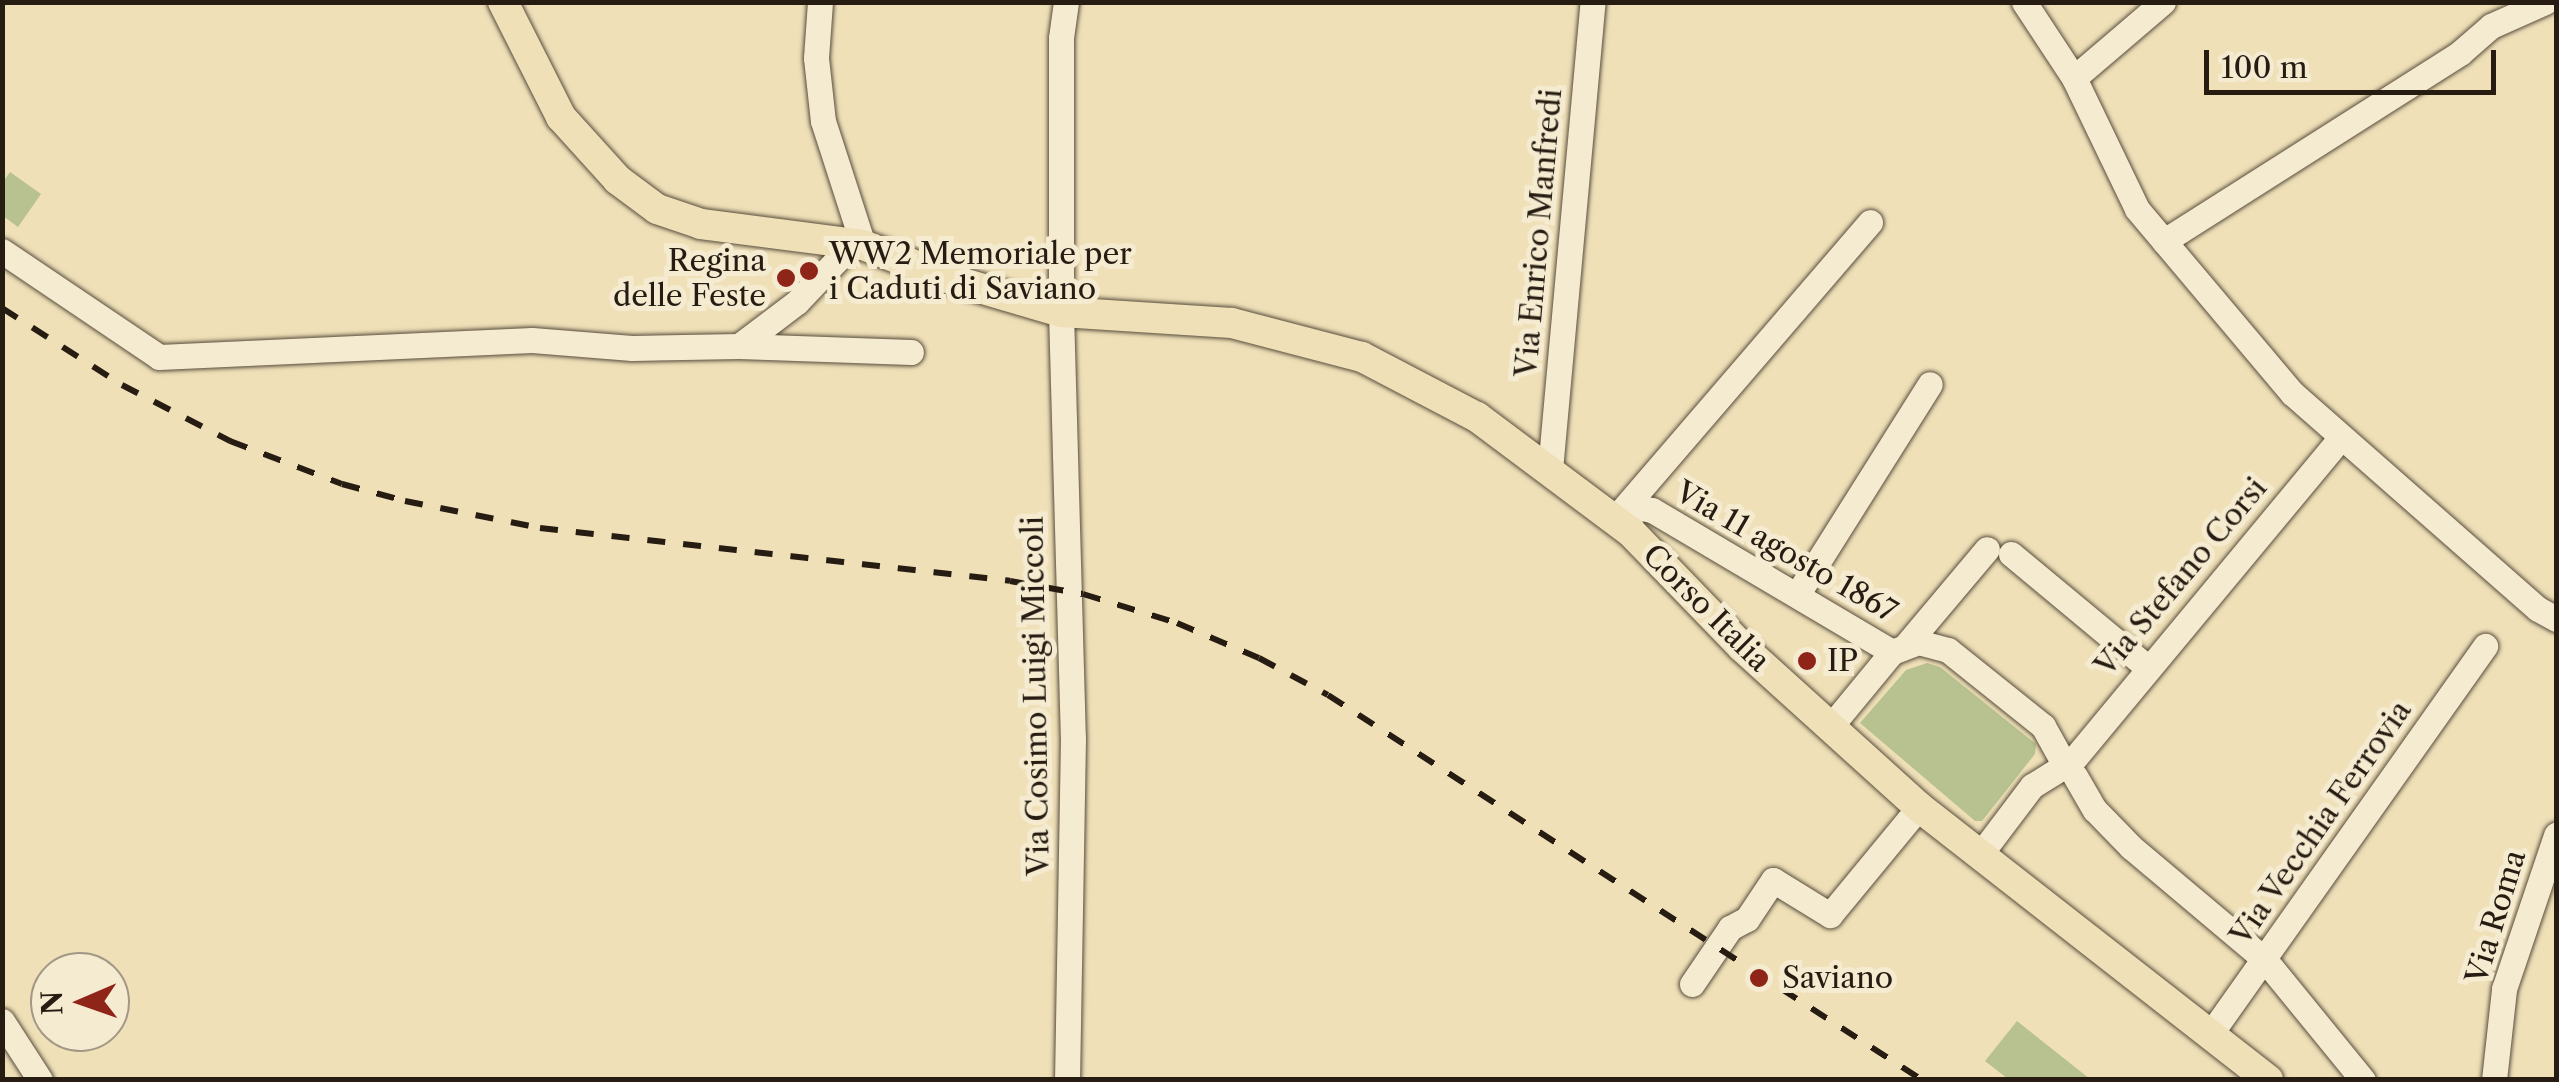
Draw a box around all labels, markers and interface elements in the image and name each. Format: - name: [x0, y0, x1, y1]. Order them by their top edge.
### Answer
- scale bar: [2209, 30, 2502, 92]
- text: 100 m: [2221, 49, 2308, 86]
- street label: Via Enrico Manfredi: [1508, 87, 1570, 379]
- place label: WW2 Memoriale per i Caduti di Saviano: [829, 236, 1132, 306]
- place label: Regina delle Feste: [613, 243, 766, 314]
- marker: WW2 Memoriale per i Caduti di Saviano: [798, 260, 820, 282]
- marker: Regina delle Feste: [775, 267, 797, 289]
- street label: Via Stefano Corsi: [2088, 470, 2274, 684]
- street label: Via 11 agosto 1867: [1669, 474, 1903, 630]
- street label: Via Cosimo Luigi Miccoli: [1015, 516, 1057, 876]
- street label: Corso Italia: [1635, 537, 1777, 679]
- place label: IP: [1827, 643, 1858, 679]
- marker: IP: [1796, 650, 1818, 672]
- street label: Via Vecchia Ferrovia: [2222, 693, 2420, 953]
- street label: Via Roma: [2459, 846, 2533, 988]
- north arrow: [30, 952, 130, 1052]
- place label: Saviano: [1782, 960, 1893, 996]
- marker: Saviano: [1746, 965, 1772, 991]
- text: N: [35, 990, 69, 1016]

